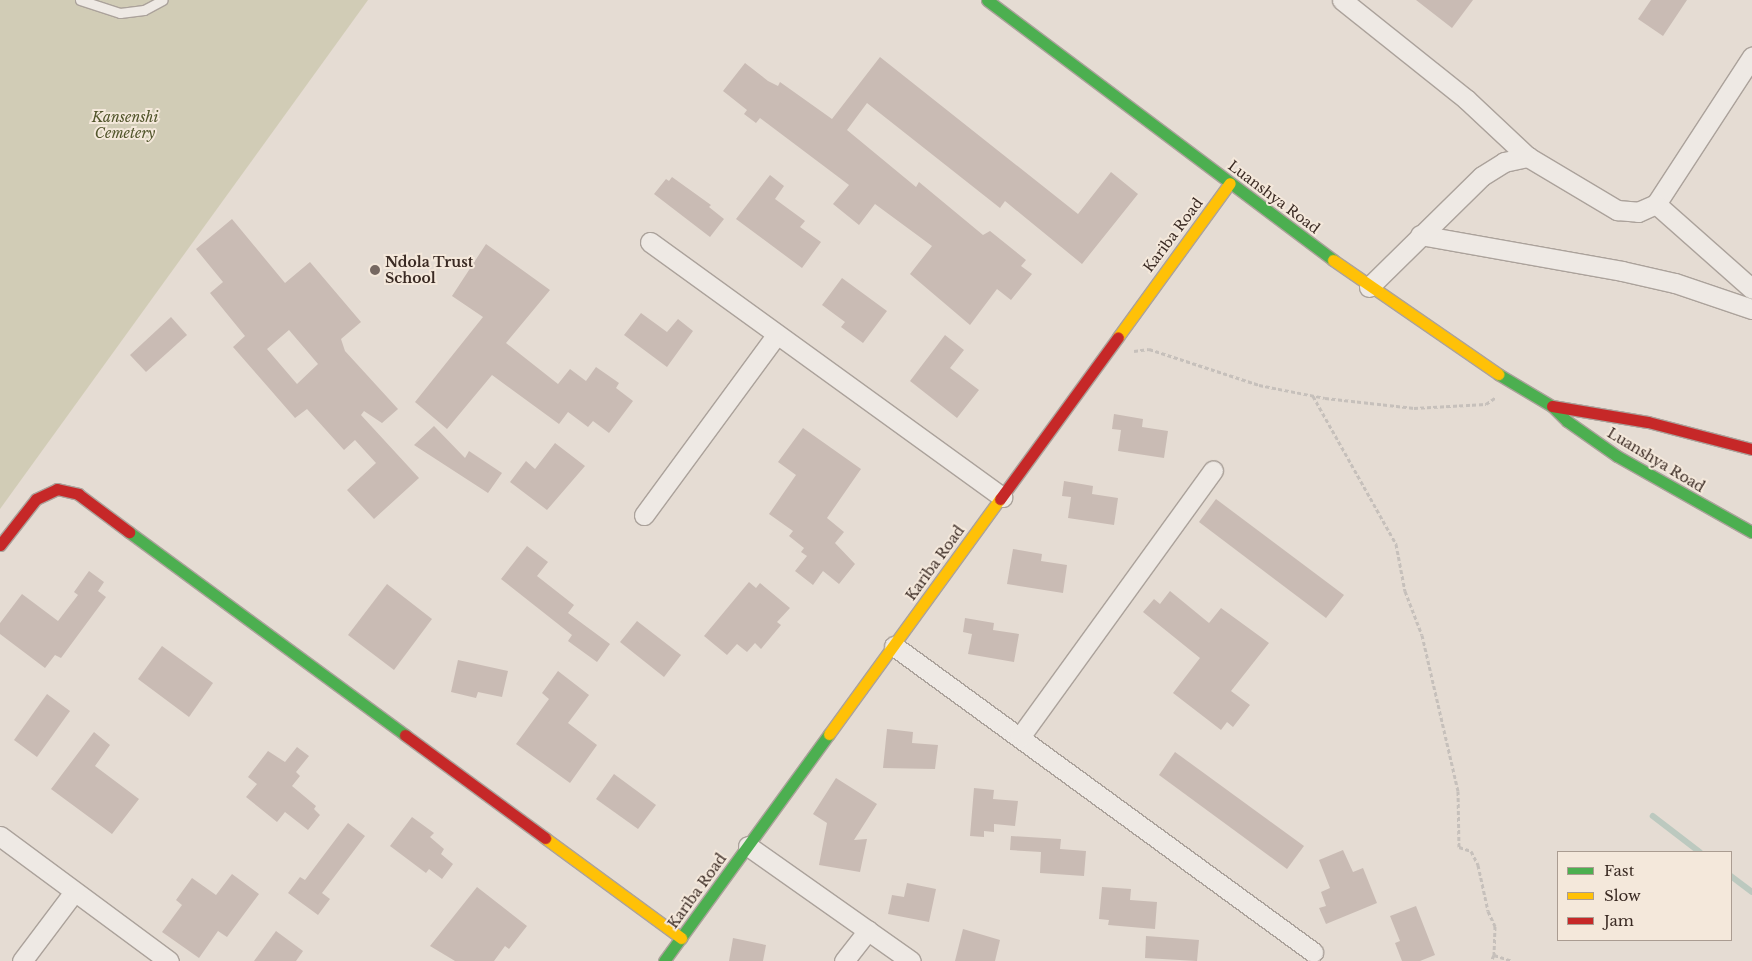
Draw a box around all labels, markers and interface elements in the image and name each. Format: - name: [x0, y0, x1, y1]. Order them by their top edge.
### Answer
- park label: Kansenshi Cemetery: [92, 109, 158, 142]
- street label: Luanshya Road: [1225, 157, 1323, 237]
- street label: Kariba Road: [1140, 195, 1206, 275]
- place label: Ndola Trust School: [385, 254, 473, 286]
- marker: Ndola Trust School: [369, 264, 381, 276]
- street label: Luanshya Road: [1604, 424, 1708, 496]
- street label: Kariba Road: [902, 522, 968, 604]
- street label: Kariba Road: [664, 850, 730, 932]
- legend: [1557, 851, 1732, 941]
- text: Fast: [1604, 861, 1634, 880]
- text: Slow: [1604, 886, 1641, 905]
- text: Jam: [1604, 911, 1634, 930]

